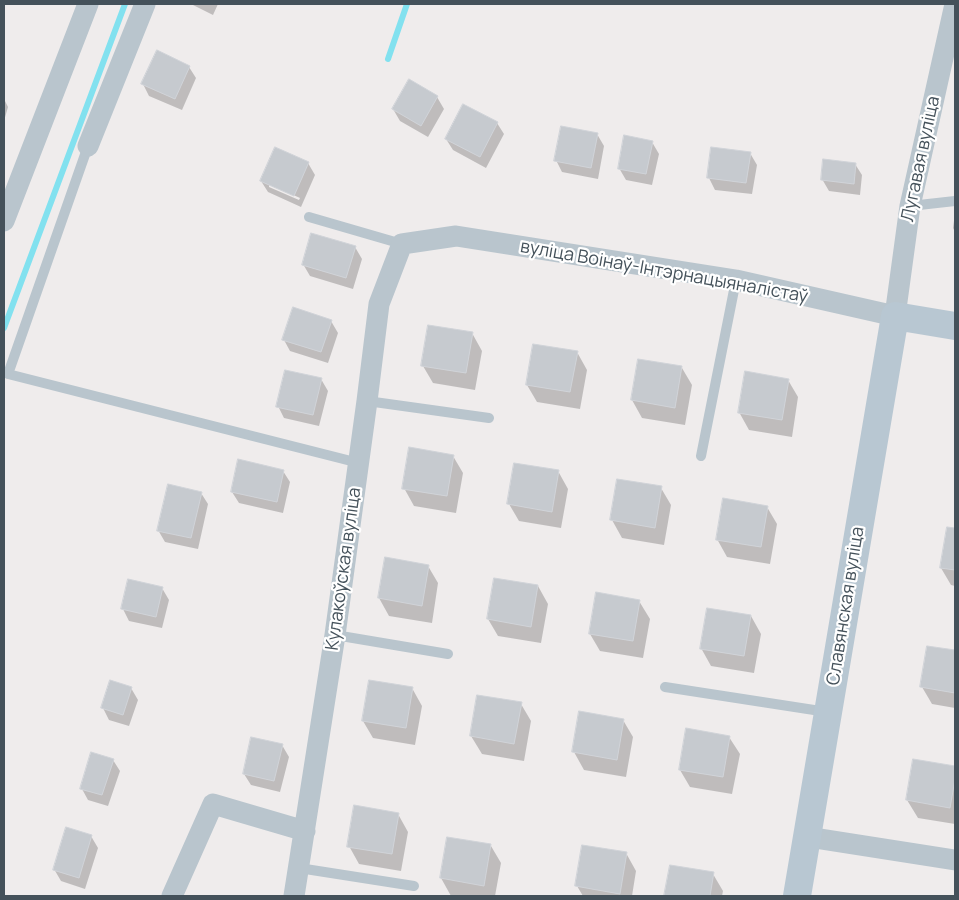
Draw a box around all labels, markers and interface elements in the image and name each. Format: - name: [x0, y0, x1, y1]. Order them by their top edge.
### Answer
- street label: Лугавая вуліца: [897, 94, 945, 224]
- street label: вуліца Воінаў-Інтэрнацыяналістаў: [518, 236, 810, 308]
- street label: Кулакоўская вуліца: [322, 486, 366, 652]
- street label: Славянская вуліца: [823, 525, 869, 687]

